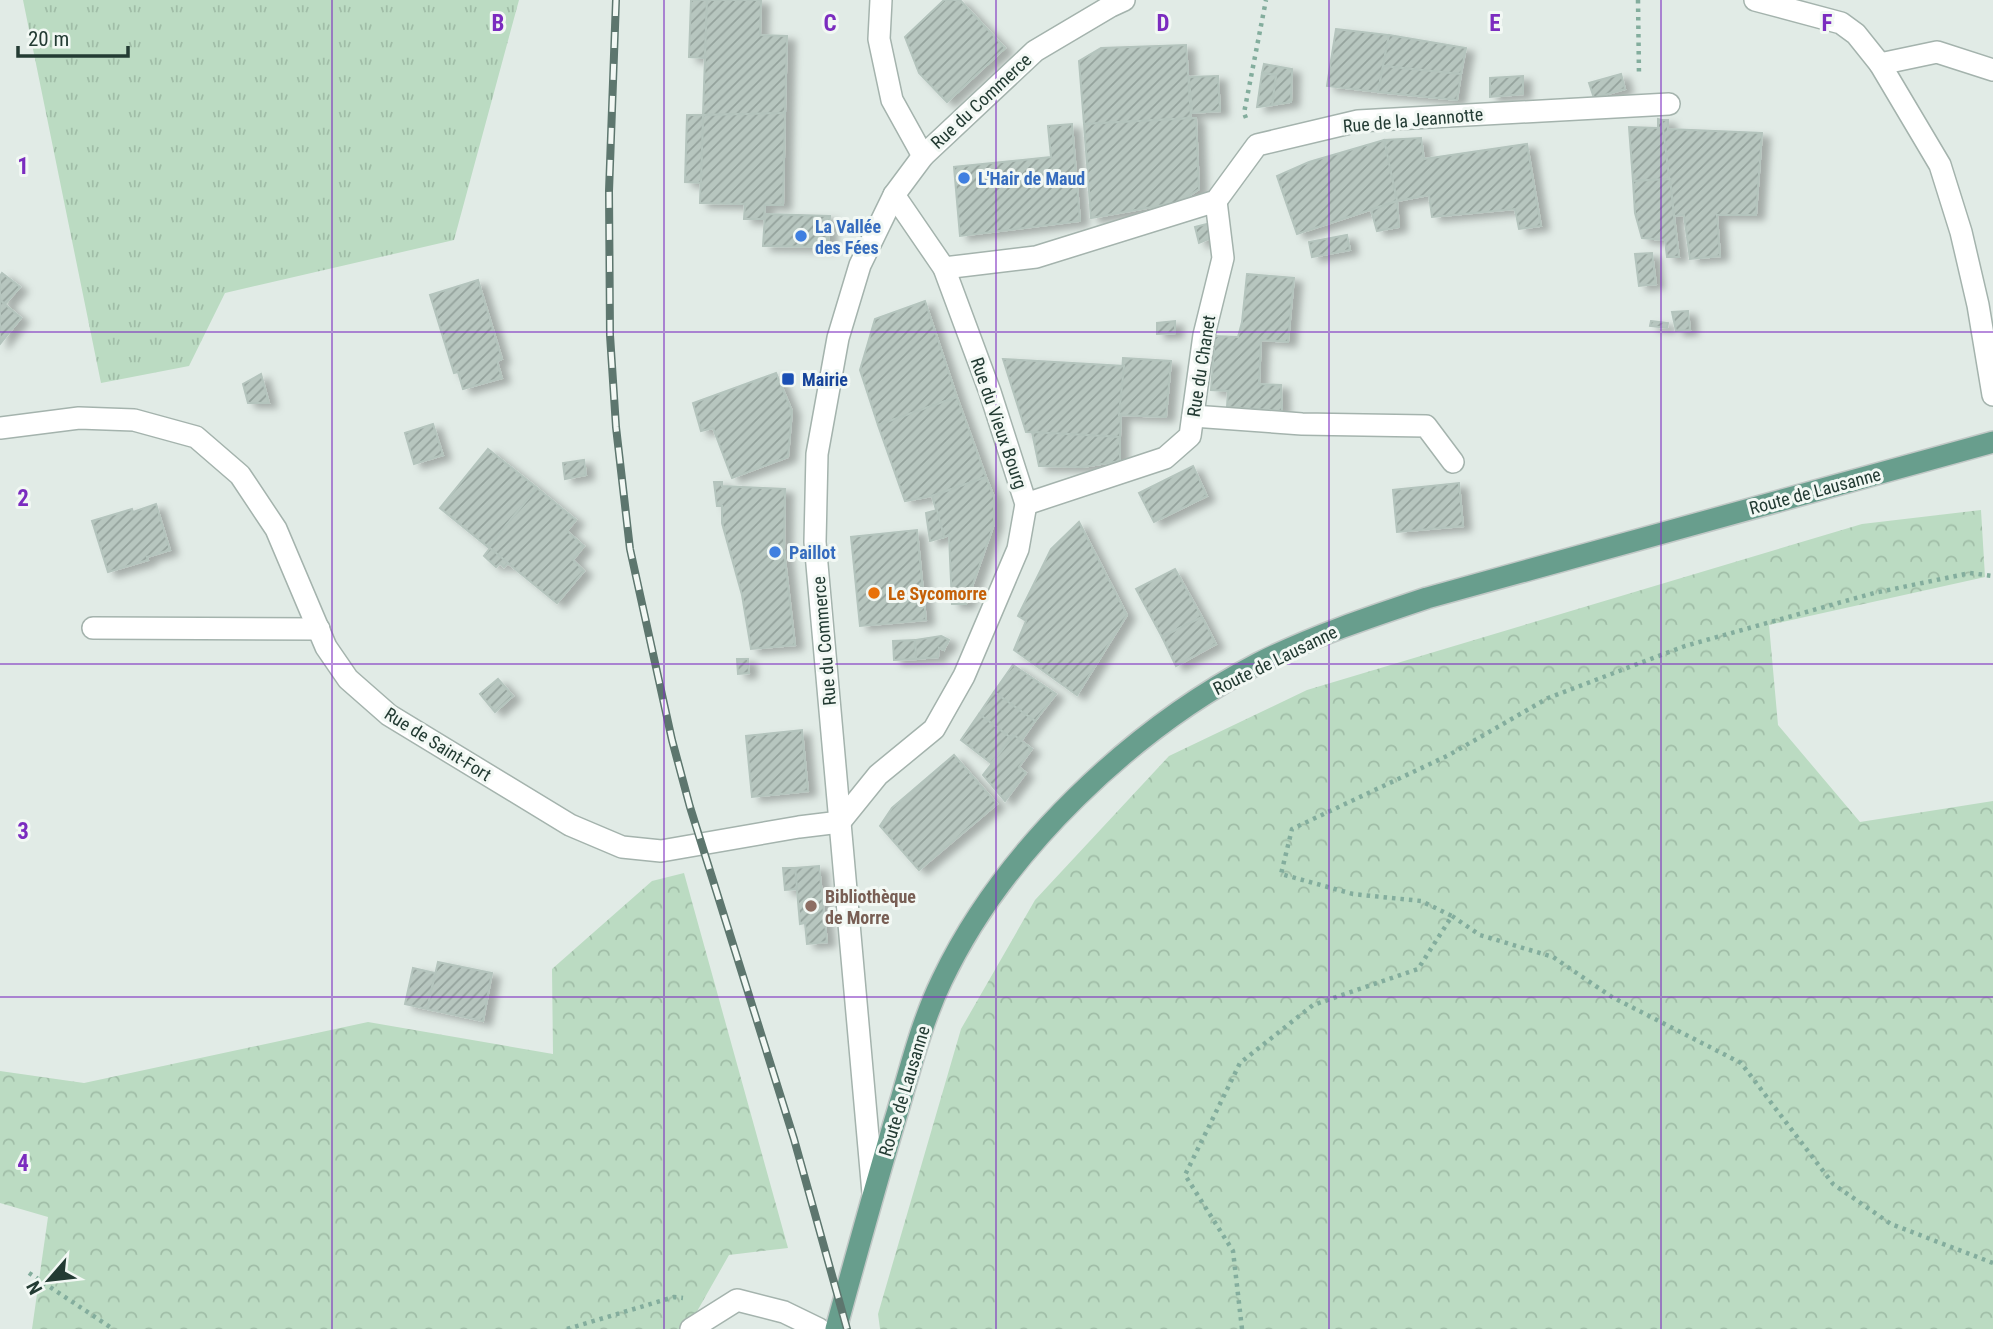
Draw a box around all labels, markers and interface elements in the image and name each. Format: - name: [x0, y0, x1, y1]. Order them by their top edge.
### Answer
- text: B: [492, 10, 504, 37]
- text: C: [823, 10, 837, 37]
- text: D: [1157, 10, 1170, 37]
- text: E: [1489, 10, 1501, 37]
- text: F: [1822, 10, 1833, 37]
- scale bar: [18, 14, 128, 58]
- text: 20 m: [28, 27, 69, 51]
- street label: Rue du Commerce: [927, 49, 1035, 153]
- street label: Rue de la Jeannotte: [1342, 103, 1484, 137]
- text: 1: [17, 153, 29, 180]
- place label: L'Hair de Maud: [978, 168, 1085, 189]
- marker: L'Hair de Maud: [956, 170, 972, 186]
- place label: La Vallée des Fées: [815, 216, 881, 258]
- marker: La Vallée des Fées: [793, 228, 809, 244]
- street label: Rue du Chanet: [1183, 314, 1219, 418]
- street label: Rue du Vieux Bourg: [967, 354, 1031, 492]
- place label: Mairie: [802, 369, 848, 390]
- marker: Mairie: [780, 371, 796, 387]
- street label: Route de Lausanne: [1747, 463, 1883, 519]
- text: 2: [17, 485, 29, 512]
- place label: Paillot: [789, 542, 836, 563]
- marker: Paillot: [767, 544, 783, 560]
- street label: Rue du Commerce: [808, 576, 840, 706]
- place label: Le Sycomorre: [888, 583, 987, 604]
- marker: Le Sycomorre: [866, 585, 882, 601]
- street label: Route de Lausanne: [1210, 621, 1340, 699]
- street label: Rue de Saint-Fort: [381, 703, 495, 785]
- text: 3: [17, 818, 29, 845]
- place label: Bibliothèque de Morre: [825, 886, 916, 928]
- marker: Bibliothèque de Morre: [803, 898, 819, 914]
- street label: Route de Lausanne: [874, 1023, 934, 1159]
- text: 4: [17, 1150, 29, 1177]
- north arrow: [14, 1245, 84, 1315]
- text: N: [22, 1277, 47, 1298]

